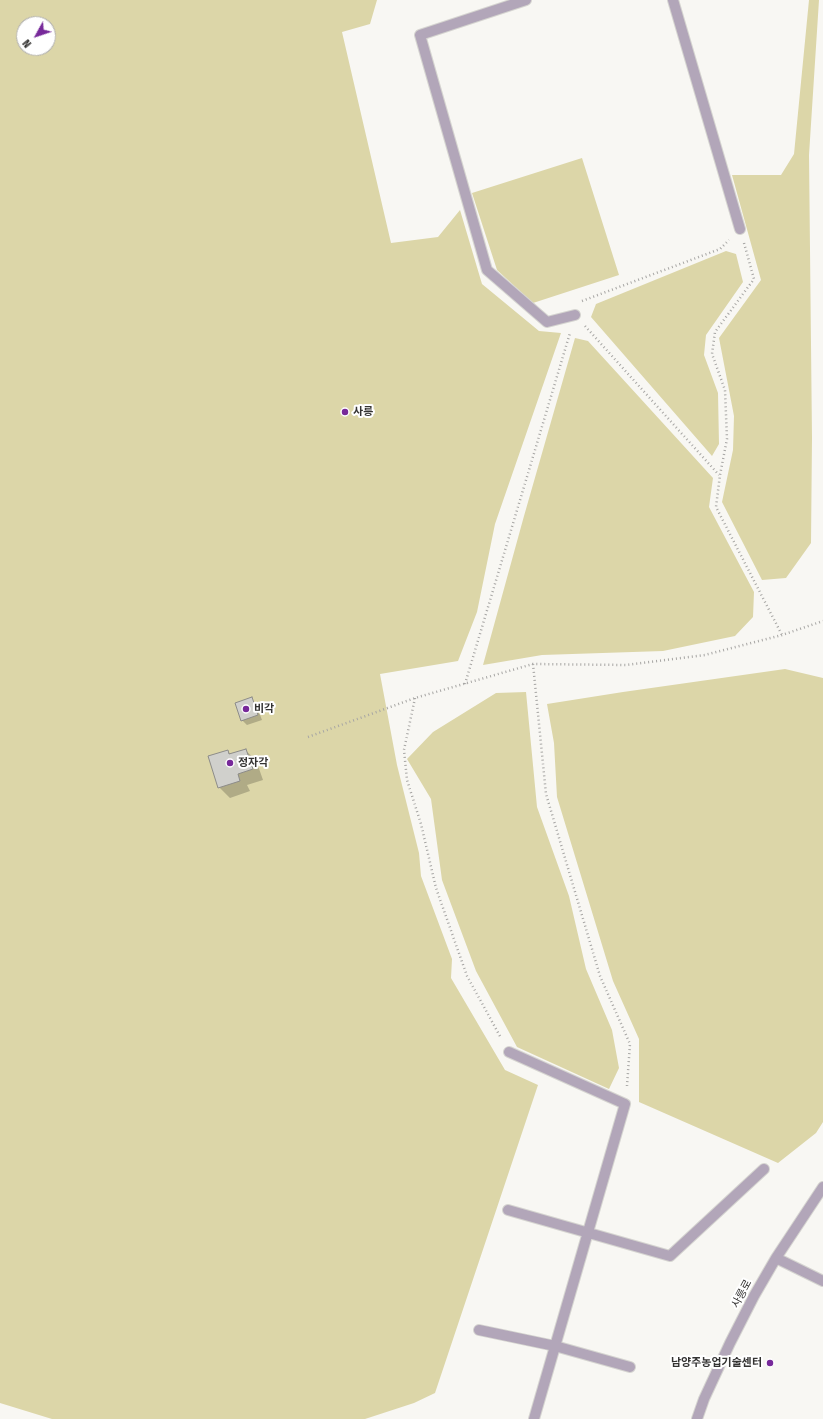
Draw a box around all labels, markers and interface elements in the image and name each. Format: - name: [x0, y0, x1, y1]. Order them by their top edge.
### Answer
- north arrow: [16, 16, 56, 56]
- text: N: [20, 37, 34, 50]
- place label: 사릉: [353, 405, 373, 419]
- marker: 사릉: [340, 407, 350, 417]
- place label: 비각: [254, 702, 274, 716]
- marker: 비각: [241, 704, 251, 714]
- place label: 정자각: [238, 756, 268, 770]
- marker: 정자각: [225, 758, 235, 768]
- street label: 사릉로: [729, 1277, 755, 1311]
- place label: 남양주농업기술센터: [671, 1356, 762, 1370]
- marker: 남양주농업기술센터: [765, 1358, 775, 1368]

